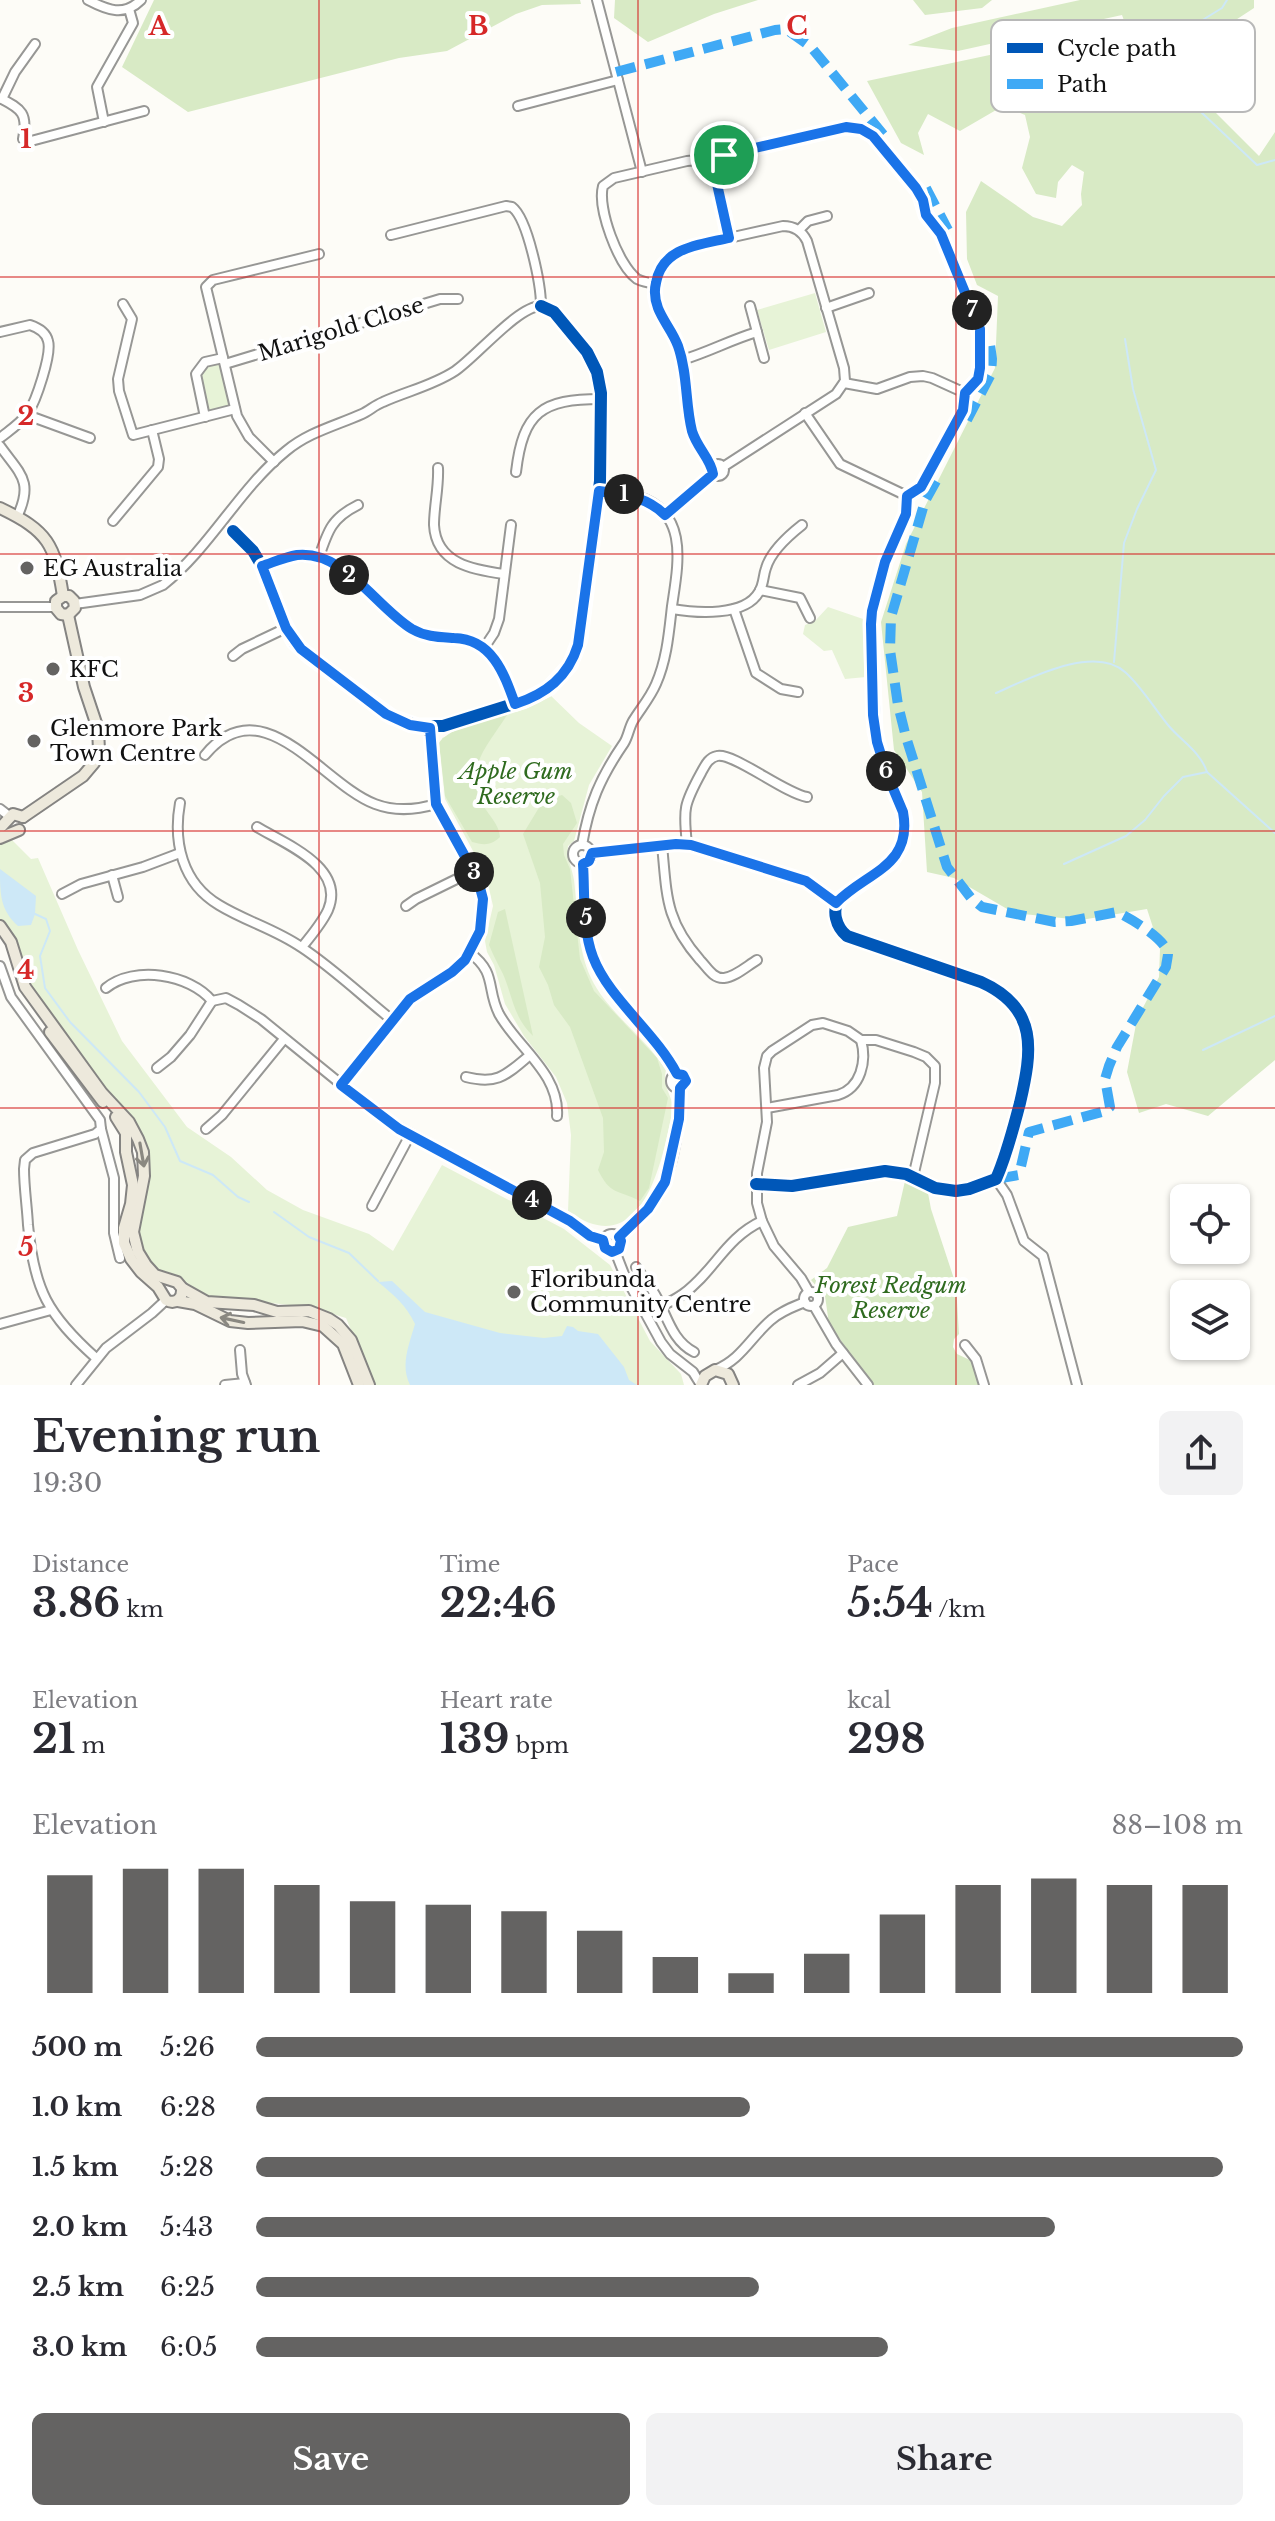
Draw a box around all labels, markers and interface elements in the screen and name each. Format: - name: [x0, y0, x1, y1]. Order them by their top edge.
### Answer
- text: A: [147, 10, 170, 42]
- text: B: [468, 10, 488, 42]
- text: C: [786, 10, 808, 42]
- legend: [991, 20, 1255, 112]
- text: Cycle path: [1057, 35, 1177, 62]
- text: Path: [1057, 71, 1108, 98]
- pin: [690, 121, 758, 189]
- text: 1: [20, 123, 32, 155]
- icon: arrive: [702, 133, 746, 177]
- pin: 7: [952, 290, 992, 330]
- street label: Marigold Close: [255, 291, 427, 367]
- text: 7: [966, 296, 978, 323]
- text: 2: [18, 400, 34, 432]
- pin: 1: [604, 474, 644, 514]
- text: 1: [619, 480, 629, 507]
- place label: EG Australia: [43, 555, 183, 582]
- pin: 2: [329, 555, 369, 595]
- marker: EG Australia: [18, 559, 36, 577]
- text: 2: [342, 561, 356, 588]
- place label: KFC: [69, 656, 119, 683]
- marker: KFC: [44, 660, 62, 678]
- text: 3: [18, 677, 34, 709]
- place label: Glenmore Park Town Centre: [50, 715, 223, 767]
- marker: Glenmore Park Town Centre: [25, 732, 43, 750]
- pin: 6: [866, 751, 906, 791]
- text: 6: [879, 757, 893, 784]
- park label: Apple Gum Reserve: [456, 758, 573, 810]
- pin: 3: [454, 852, 494, 892]
- text: 3: [467, 858, 481, 885]
- pin: 5: [566, 898, 606, 938]
- text: 5: [579, 904, 593, 931]
- text: 4: [17, 954, 35, 986]
- one-way arrow: [135, 1142, 150, 1168]
- pin: 4: [512, 1180, 552, 1220]
- map controls: [1170, 1184, 1250, 1360]
- button: locate: [1170, 1184, 1250, 1264]
- text: 4: [525, 1186, 539, 1213]
- text: 5: [18, 1231, 34, 1263]
- place label: Floribunda Community Centre: [530, 1266, 751, 1318]
- park label: Forest Redgum Reserve: [814, 1272, 967, 1324]
- button: layers: [1170, 1280, 1250, 1360]
- marker: Floribunda Community Centre: [505, 1283, 523, 1301]
- one-way arrow: [220, 1312, 245, 1327]
- text: Evening run: [32, 1409, 320, 1464]
- button: share: [1159, 1411, 1243, 1495]
- text: 19:30: [32, 1467, 102, 1499]
- text: Distance: [32, 1551, 129, 1578]
- text: Time: [440, 1551, 500, 1578]
- text: Pace: [847, 1551, 899, 1578]
- text: 3.86: [32, 1578, 120, 1628]
- text: 22:46: [440, 1578, 557, 1628]
- text: 5:54: [847, 1578, 933, 1628]
- text: km: [120, 1596, 164, 1623]
- text: /km: [933, 1596, 986, 1623]
- text: Elevation: [32, 1687, 138, 1714]
- text: Heart rate: [440, 1687, 553, 1714]
- text: kcal: [847, 1687, 891, 1714]
- text: 21: [32, 1714, 75, 1764]
- text: 139: [440, 1714, 510, 1764]
- text: 298: [847, 1714, 926, 1764]
- text: m: [75, 1732, 105, 1759]
- text: bpm: [510, 1732, 569, 1759]
- text: Elevation: [32, 1809, 158, 1841]
- text: 88–108 m: [1111, 1809, 1243, 1841]
- text: 500 m: [32, 2031, 122, 2063]
- text: 5:26: [160, 2031, 215, 2063]
- text: 1.0 km: [32, 2091, 122, 2123]
- text: 6:28: [160, 2091, 216, 2123]
- text: 1.5 km: [32, 2151, 119, 2183]
- text: 5:28: [160, 2151, 214, 2183]
- text: 2.0 km: [32, 2211, 128, 2243]
- text: 5:43: [160, 2211, 213, 2243]
- text: 2.5 km: [32, 2271, 124, 2303]
- text: 6:25: [160, 2271, 215, 2303]
- text: 3.0 km: [32, 2331, 127, 2363]
- text: 6:05: [160, 2331, 217, 2363]
- button: Save: [32, 2413, 630, 2505]
- button: Share: [646, 2413, 1243, 2505]

